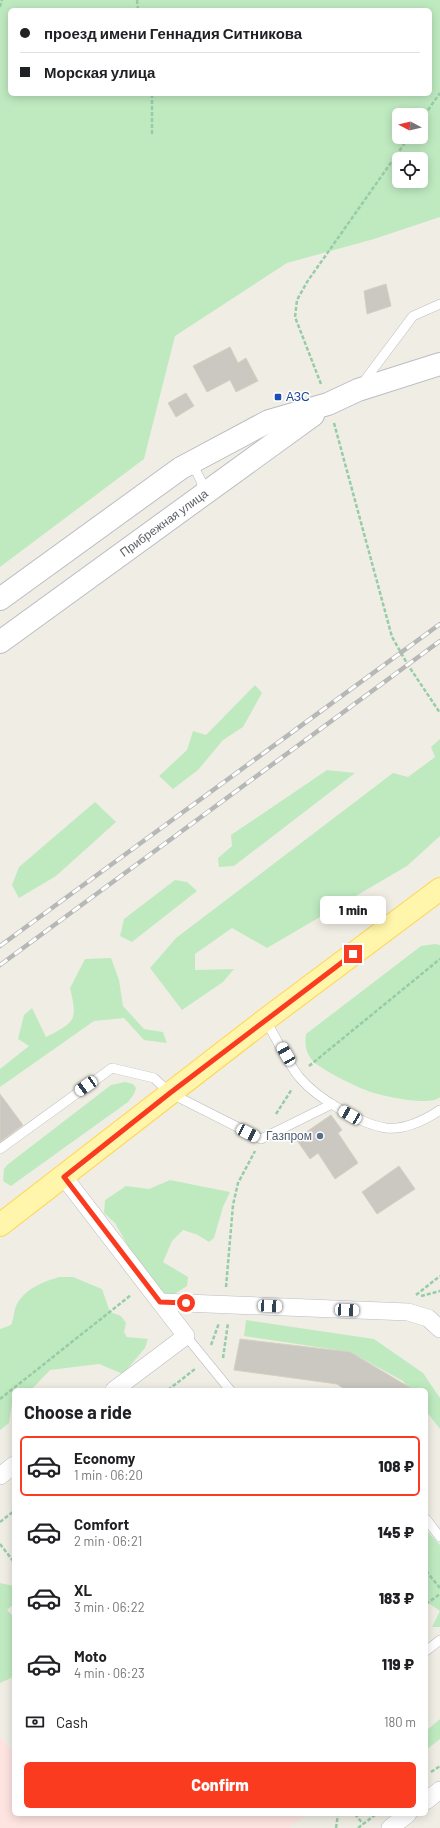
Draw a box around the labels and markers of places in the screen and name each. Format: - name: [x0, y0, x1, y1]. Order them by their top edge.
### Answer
- place label: АЗС: [286, 389, 310, 403]
- marker: АЗС: [273, 392, 283, 402]
- place label: Газпром: [266, 1128, 312, 1143]
- marker: Газпром: [315, 1131, 325, 1141]

